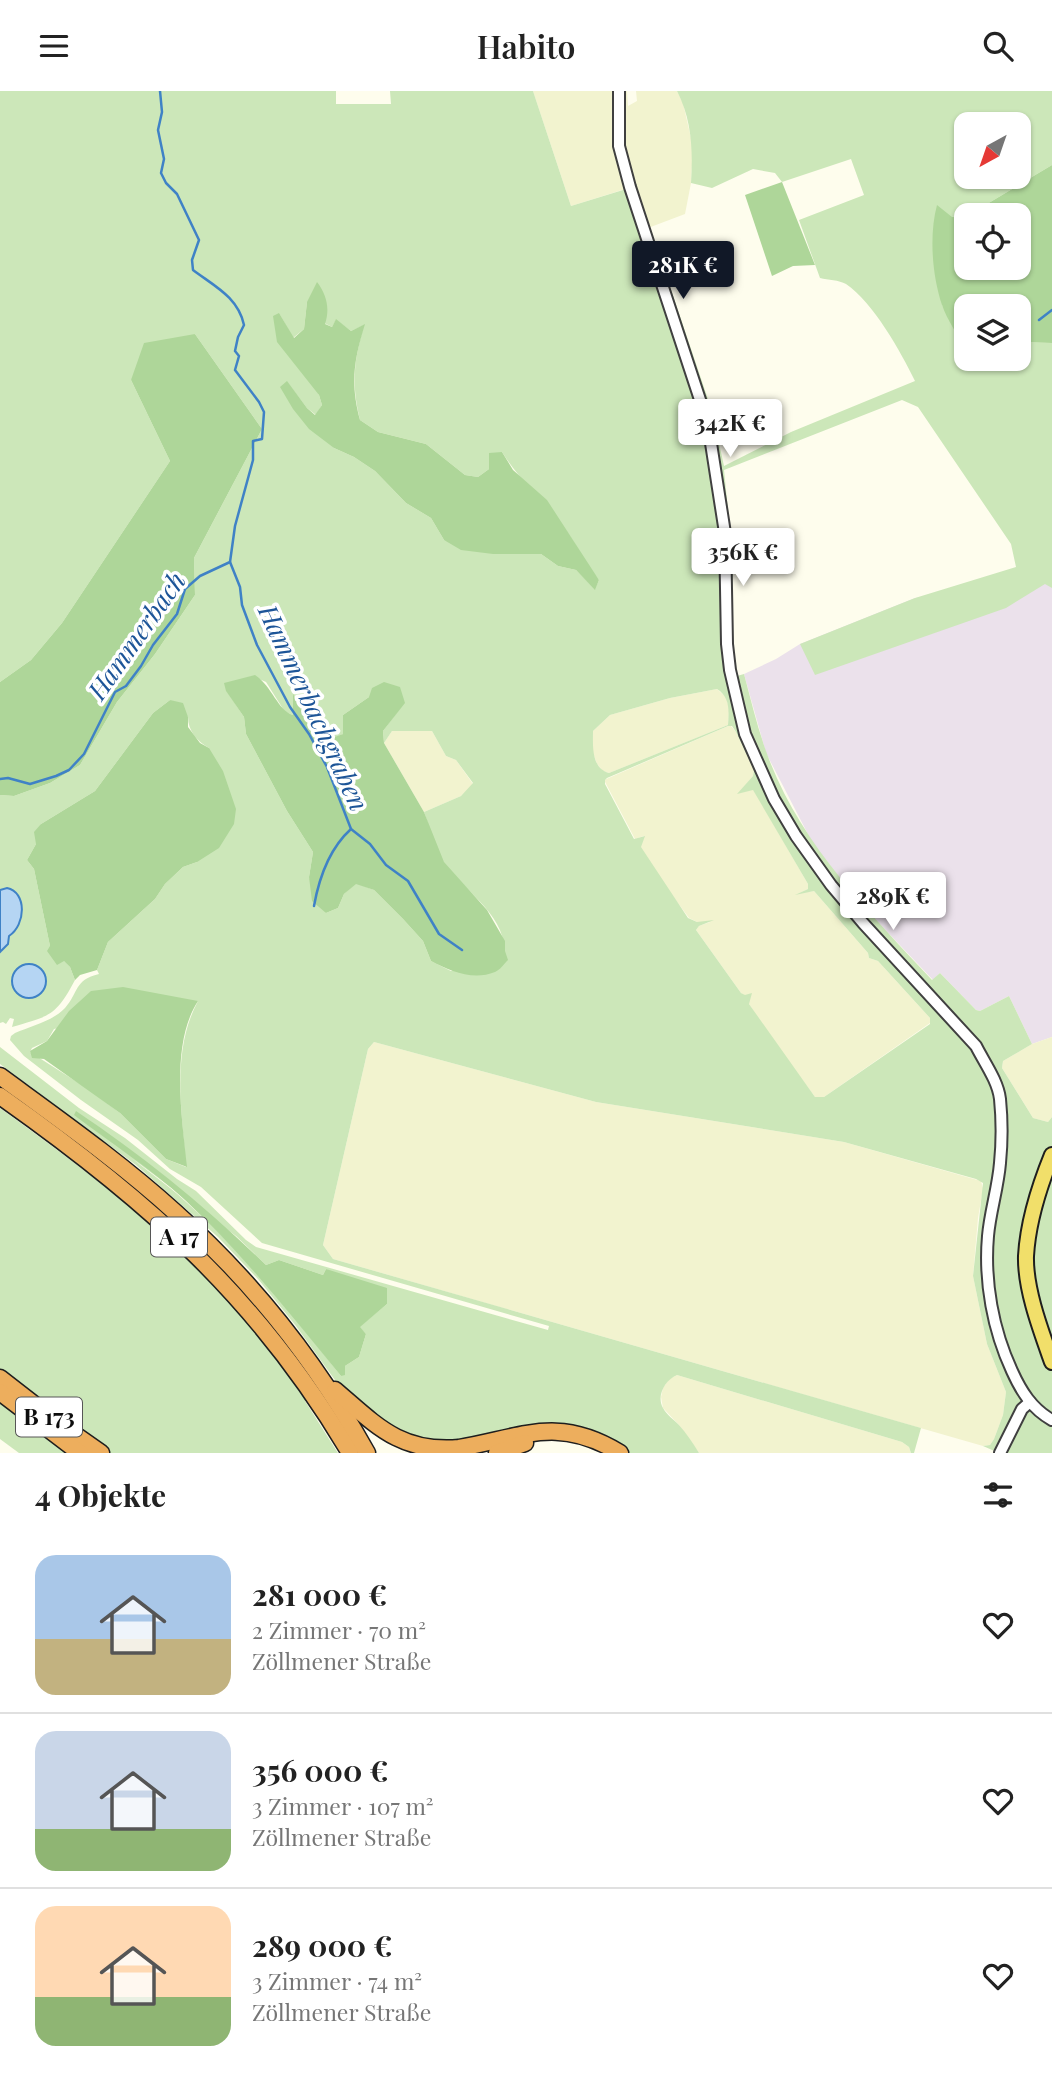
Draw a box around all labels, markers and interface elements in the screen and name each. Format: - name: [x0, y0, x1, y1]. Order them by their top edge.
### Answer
- text: Habito: [477, 24, 575, 67]
- icon: menu: [35, 27, 73, 65]
- icon: search: [979, 27, 1017, 65]
- north arrow: [954, 112, 1031, 189]
- map controls: [954, 112, 1031, 371]
- button: locate: [954, 203, 1031, 280]
- pin: 281K €: [626, 241, 740, 301]
- text: 281K €: [648, 248, 718, 279]
- button: layers: [954, 294, 1031, 371]
- pin: 342K €: [673, 399, 787, 459]
- text: 342K €: [694, 406, 766, 437]
- pin: 356K €: [686, 529, 800, 588]
- text: 356K €: [708, 535, 778, 566]
- water label: Hammerbach: [78, 564, 193, 707]
- water label: Hammerbachgraben: [251, 598, 378, 816]
- pin: 289K €: [836, 873, 950, 932]
- text: 289K €: [856, 879, 930, 910]
- road number: A 17: [151, 1217, 207, 1257]
- road number: B 173: [16, 1397, 82, 1436]
- text: 4 Objekte: [35, 1475, 166, 1515]
- icon: filters: [979, 1476, 1017, 1514]
- text: 281 000 €: [252, 1574, 387, 1614]
- icon: home: [91, 1583, 175, 1667]
- icon: heart: [979, 1606, 1017, 1644]
- text: 2 Zimmer · 70 m²: [252, 1614, 426, 1645]
- text: Zöllmener Straße: [252, 1645, 431, 1676]
- text: 356 000 €: [252, 1750, 388, 1790]
- icon: home: [91, 1759, 175, 1843]
- icon: heart: [979, 1782, 1017, 1820]
- text: 3 Zimmer · 107 m²: [252, 1790, 434, 1821]
- text: Zöllmener Straße: [252, 1821, 431, 1852]
- text: 289 000 €: [252, 1925, 392, 1965]
- icon: home: [91, 1934, 175, 2018]
- icon: heart: [979, 1957, 1017, 1995]
- text: 3 Zimmer · 74 m²: [252, 1965, 422, 1996]
- text: Zöllmener Straße: [252, 1996, 431, 2027]

